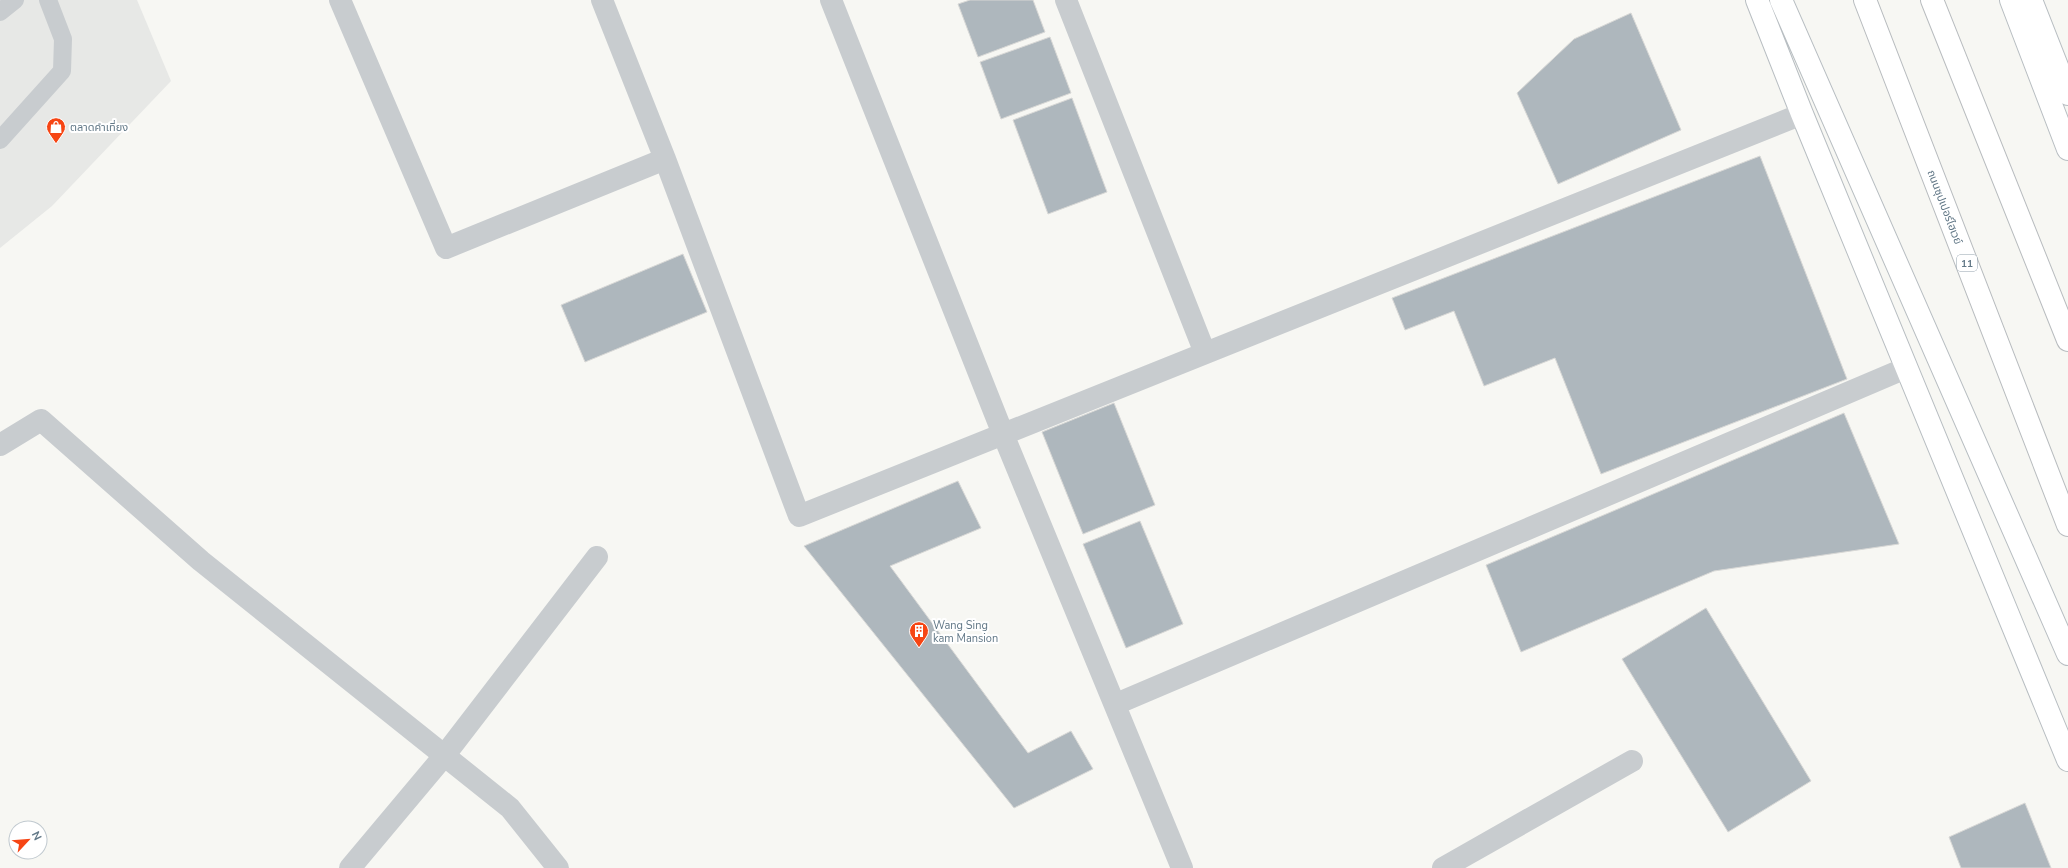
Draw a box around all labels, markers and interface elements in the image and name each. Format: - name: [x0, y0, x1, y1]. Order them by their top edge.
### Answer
- shop icon: ตลาดคำเที่ยง: [45, 116, 67, 144]
- place label: ตลาดคำเที่ยง: [70, 119, 128, 135]
- street label: ถนนซุปเปอร์ไฮเวย์: [1923, 168, 1966, 247]
- road number: 11: [1957, 255, 1977, 271]
- place label: Wang Sing kam Mansion: [933, 618, 998, 646]
- building icon: Wang Sing kam Mansion: [908, 620, 930, 648]
- north arrow: [8, 820, 48, 860]
- text: N: [28, 829, 45, 843]

